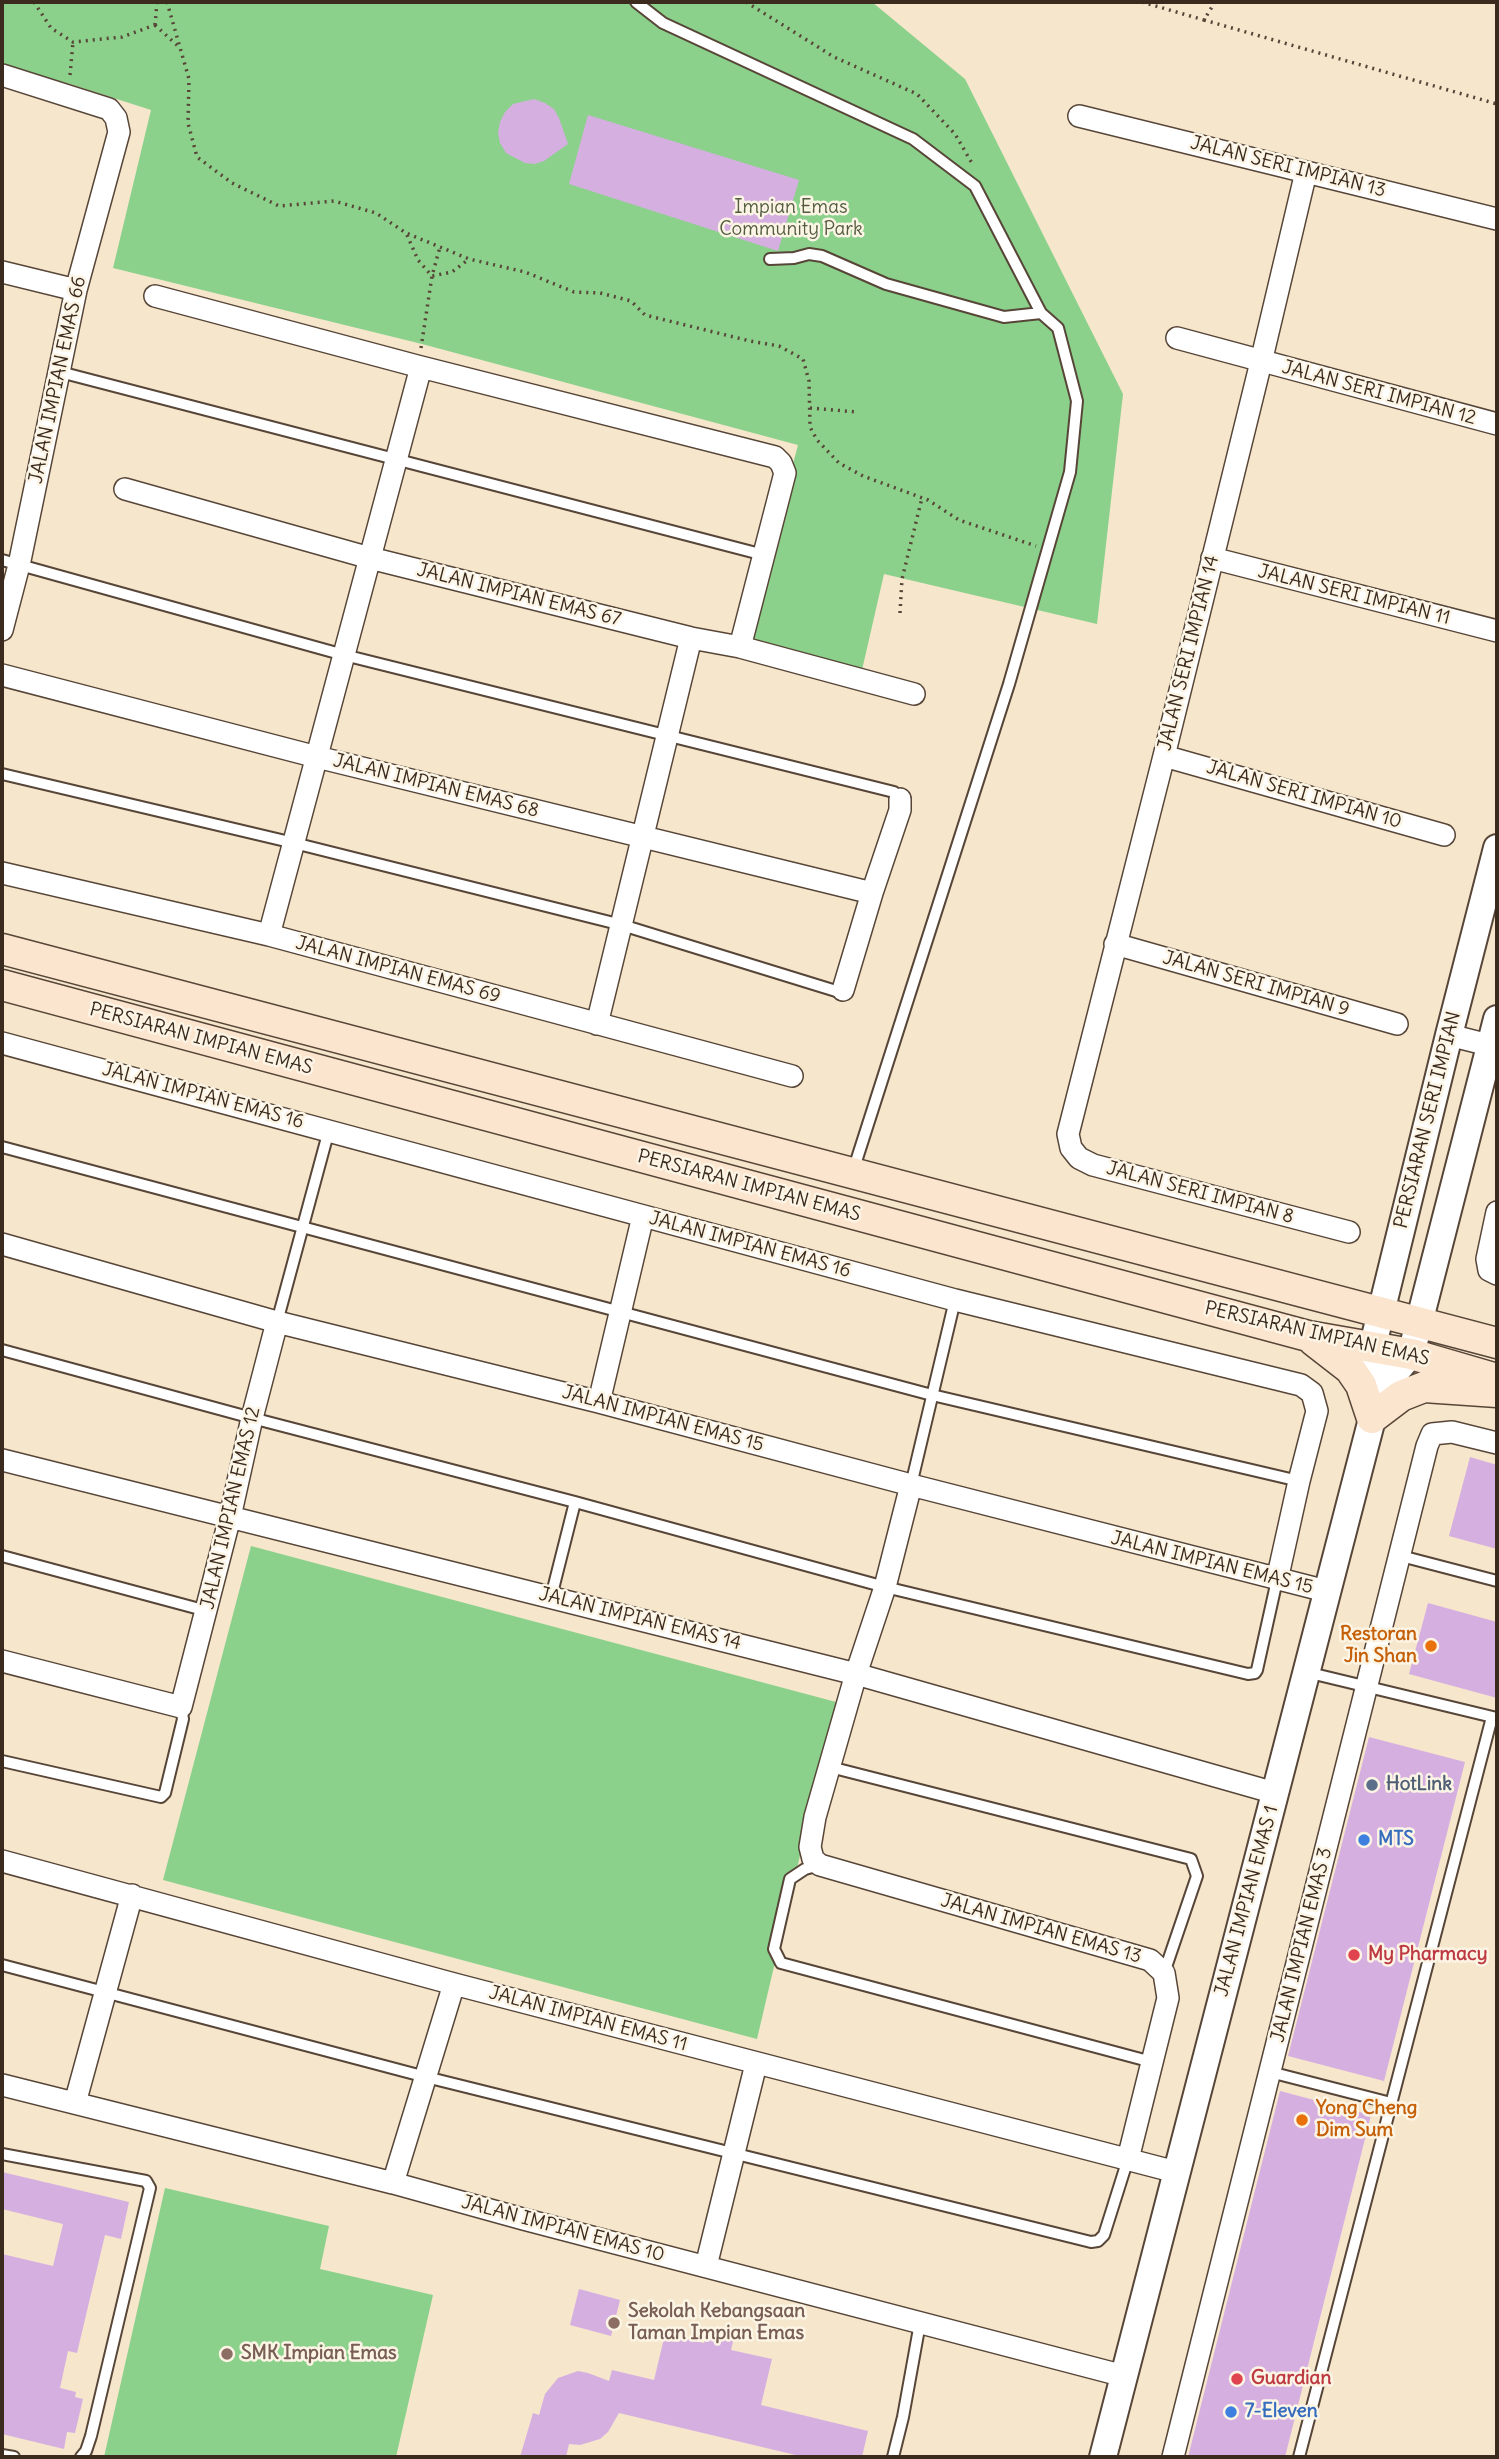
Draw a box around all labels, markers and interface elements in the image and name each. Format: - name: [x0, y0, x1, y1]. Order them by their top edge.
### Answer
- street label: JALAN SERI IMPIAN 13: [1188, 132, 1388, 202]
- park label: Impian Emas Community Park: [719, 197, 863, 241]
- street label: JALAN IMPIAN EMAS 66: [25, 274, 91, 486]
- street label: JALAN SERI IMPIAN 12: [1279, 356, 1479, 430]
- street label: JALAN SERI IMPIAN 14: [1154, 553, 1224, 753]
- street label: JALAN IMPIAN EMAS 67: [415, 559, 623, 631]
- street label: JALAN SERI IMPIAN 11: [1256, 560, 1452, 630]
- street label: JALAN IMPIAN EMAS 68: [331, 749, 541, 823]
- street label: JALAN SERI IMPIAN 10: [1204, 756, 1404, 834]
- street label: JALAN IMPIAN EMAS 69: [293, 932, 503, 1008]
- street label: JALAN SERI IMPIAN 9: [1160, 946, 1352, 1022]
- street label: PERSIARAN IMPIAN EMAS: [87, 998, 315, 1080]
- street label: PERSIARAN SERI IMPIAN: [1390, 1009, 1466, 1231]
- street label: JALAN IMPIAN EMAS 16: [100, 1058, 306, 1134]
- street label: PERSIARAN IMPIAN EMAS: [635, 1145, 863, 1227]
- street label: JALAN SERI IMPIAN 8: [1104, 1157, 1296, 1229]
- street label: JALAN IMPIAN EMAS 16: [647, 1207, 853, 1283]
- street label: PERSIARAN IMPIAN EMAS: [1202, 1297, 1432, 1371]
- street label: JALAN IMPIAN EMAS 15: [560, 1381, 766, 1457]
- street label: JALAN IMPIAN EMAS 12: [197, 1405, 265, 1611]
- street label: JALAN IMPIAN EMAS 15: [1108, 1527, 1316, 1599]
- street label: JALAN IMPIAN EMAS 14: [536, 1583, 744, 1655]
- place label: Restoran Jin Shan: [1340, 1624, 1417, 1668]
- marker: Restoran Jin Shan: [1423, 1638, 1439, 1654]
- place label: HotLink: [1386, 1774, 1452, 1796]
- marker: HotLink: [1364, 1777, 1380, 1793]
- street label: JALAN IMPIAN EMAS 1: [1211, 1803, 1283, 1999]
- place label: MTS: [1378, 1829, 1414, 1851]
- marker: MTS: [1356, 1832, 1372, 1848]
- street label: JALAN IMPIAN EMAS 3: [1267, 1845, 1337, 2045]
- street label: JALAN IMPIAN EMAS 13: [938, 1889, 1144, 1969]
- place label: My Pharmacy: [1368, 1944, 1487, 1966]
- marker: My Pharmacy: [1346, 1947, 1362, 1963]
- street label: JALAN IMPIAN EMAS 11: [486, 1982, 690, 2056]
- place label: Yong Cheng Dim Sum: [1316, 2098, 1417, 2142]
- marker: Yong Cheng Dim Sum: [1294, 2112, 1310, 2128]
- street label: JALAN IMPIAN EMAS 10: [459, 2191, 667, 2267]
- place label: Sekolah Kebangsaan Taman Impian Emas: [628, 2301, 805, 2345]
- marker: Sekolah Kebangsaan Taman Impian Emas: [606, 2315, 622, 2331]
- place label: SMK Impian Emas: [241, 2343, 397, 2365]
- marker: SMK Impian Emas: [219, 2346, 235, 2362]
- place label: Guardian: [1251, 2368, 1331, 2390]
- marker: Guardian: [1229, 2371, 1245, 2387]
- place label: 7-Eleven: [1245, 2401, 1318, 2423]
- marker: 7-Eleven: [1223, 2404, 1239, 2420]

